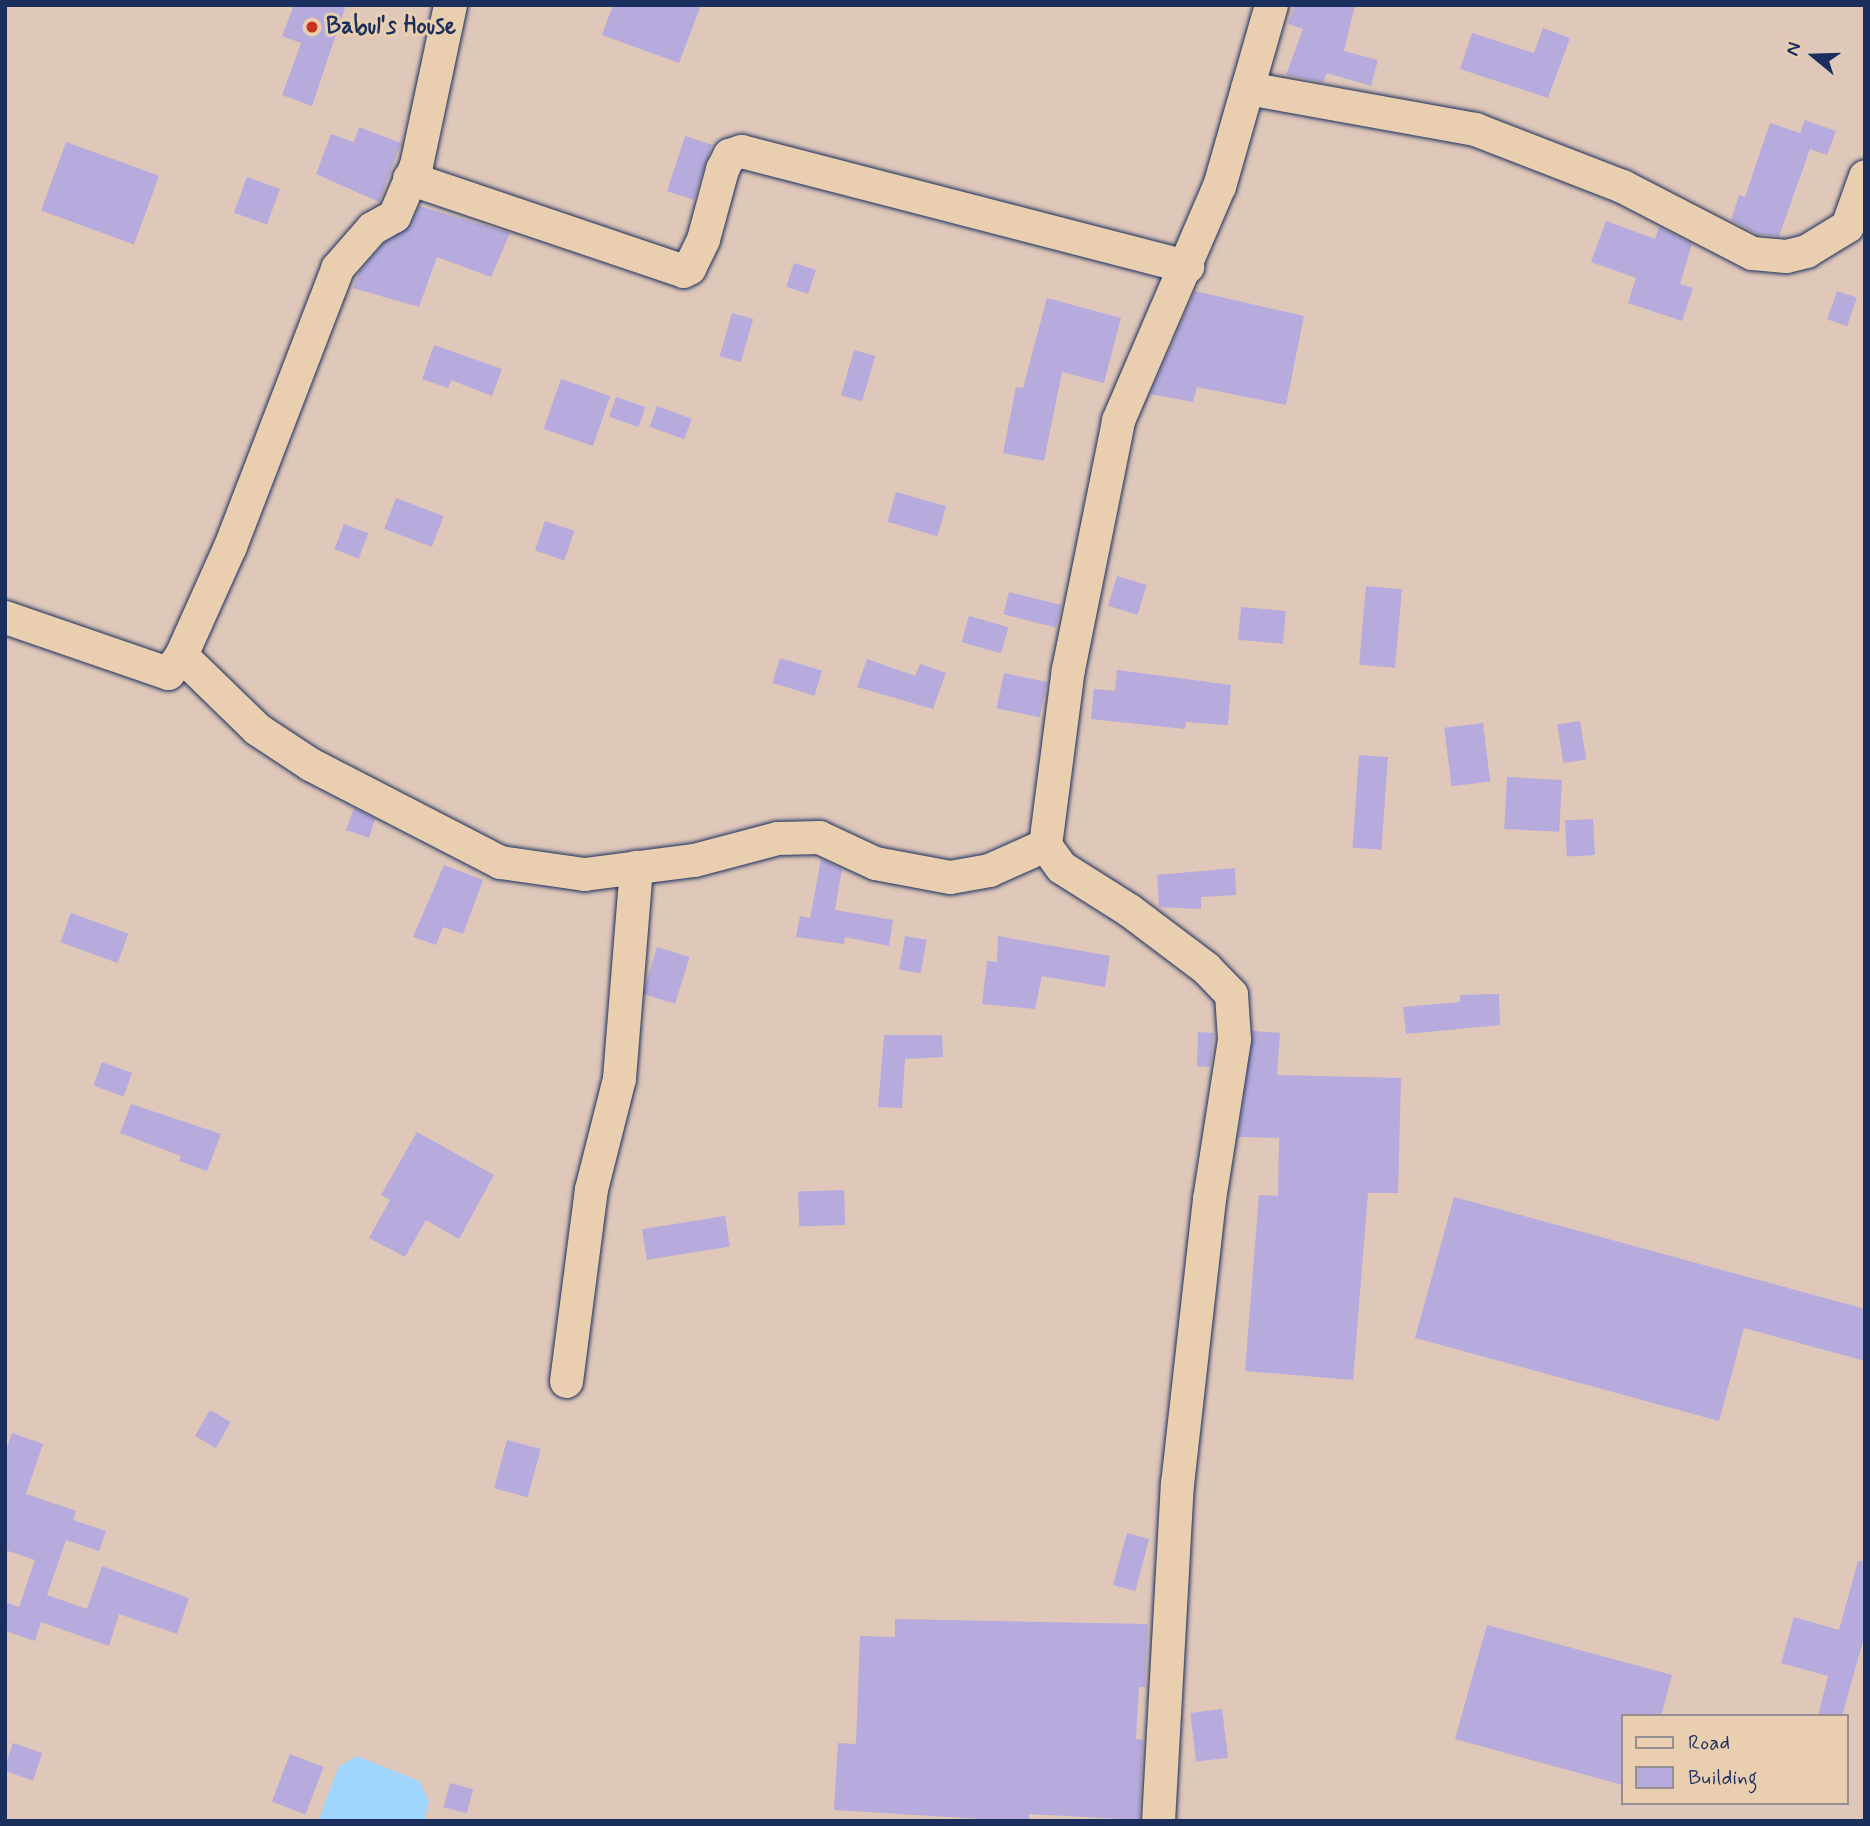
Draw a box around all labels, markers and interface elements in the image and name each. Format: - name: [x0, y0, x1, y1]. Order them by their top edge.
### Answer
- place label: Babul's House: [326, 13, 460, 41]
- marker: Babul's House: [304, 19, 320, 35]
- north arrow: [1779, 21, 1849, 91]
- text: N: [1780, 39, 1808, 59]
- legend: [1622, 1714, 1849, 1805]
- text: Road: [1688, 1729, 1730, 1757]
- text: Building: [1688, 1764, 1758, 1792]

